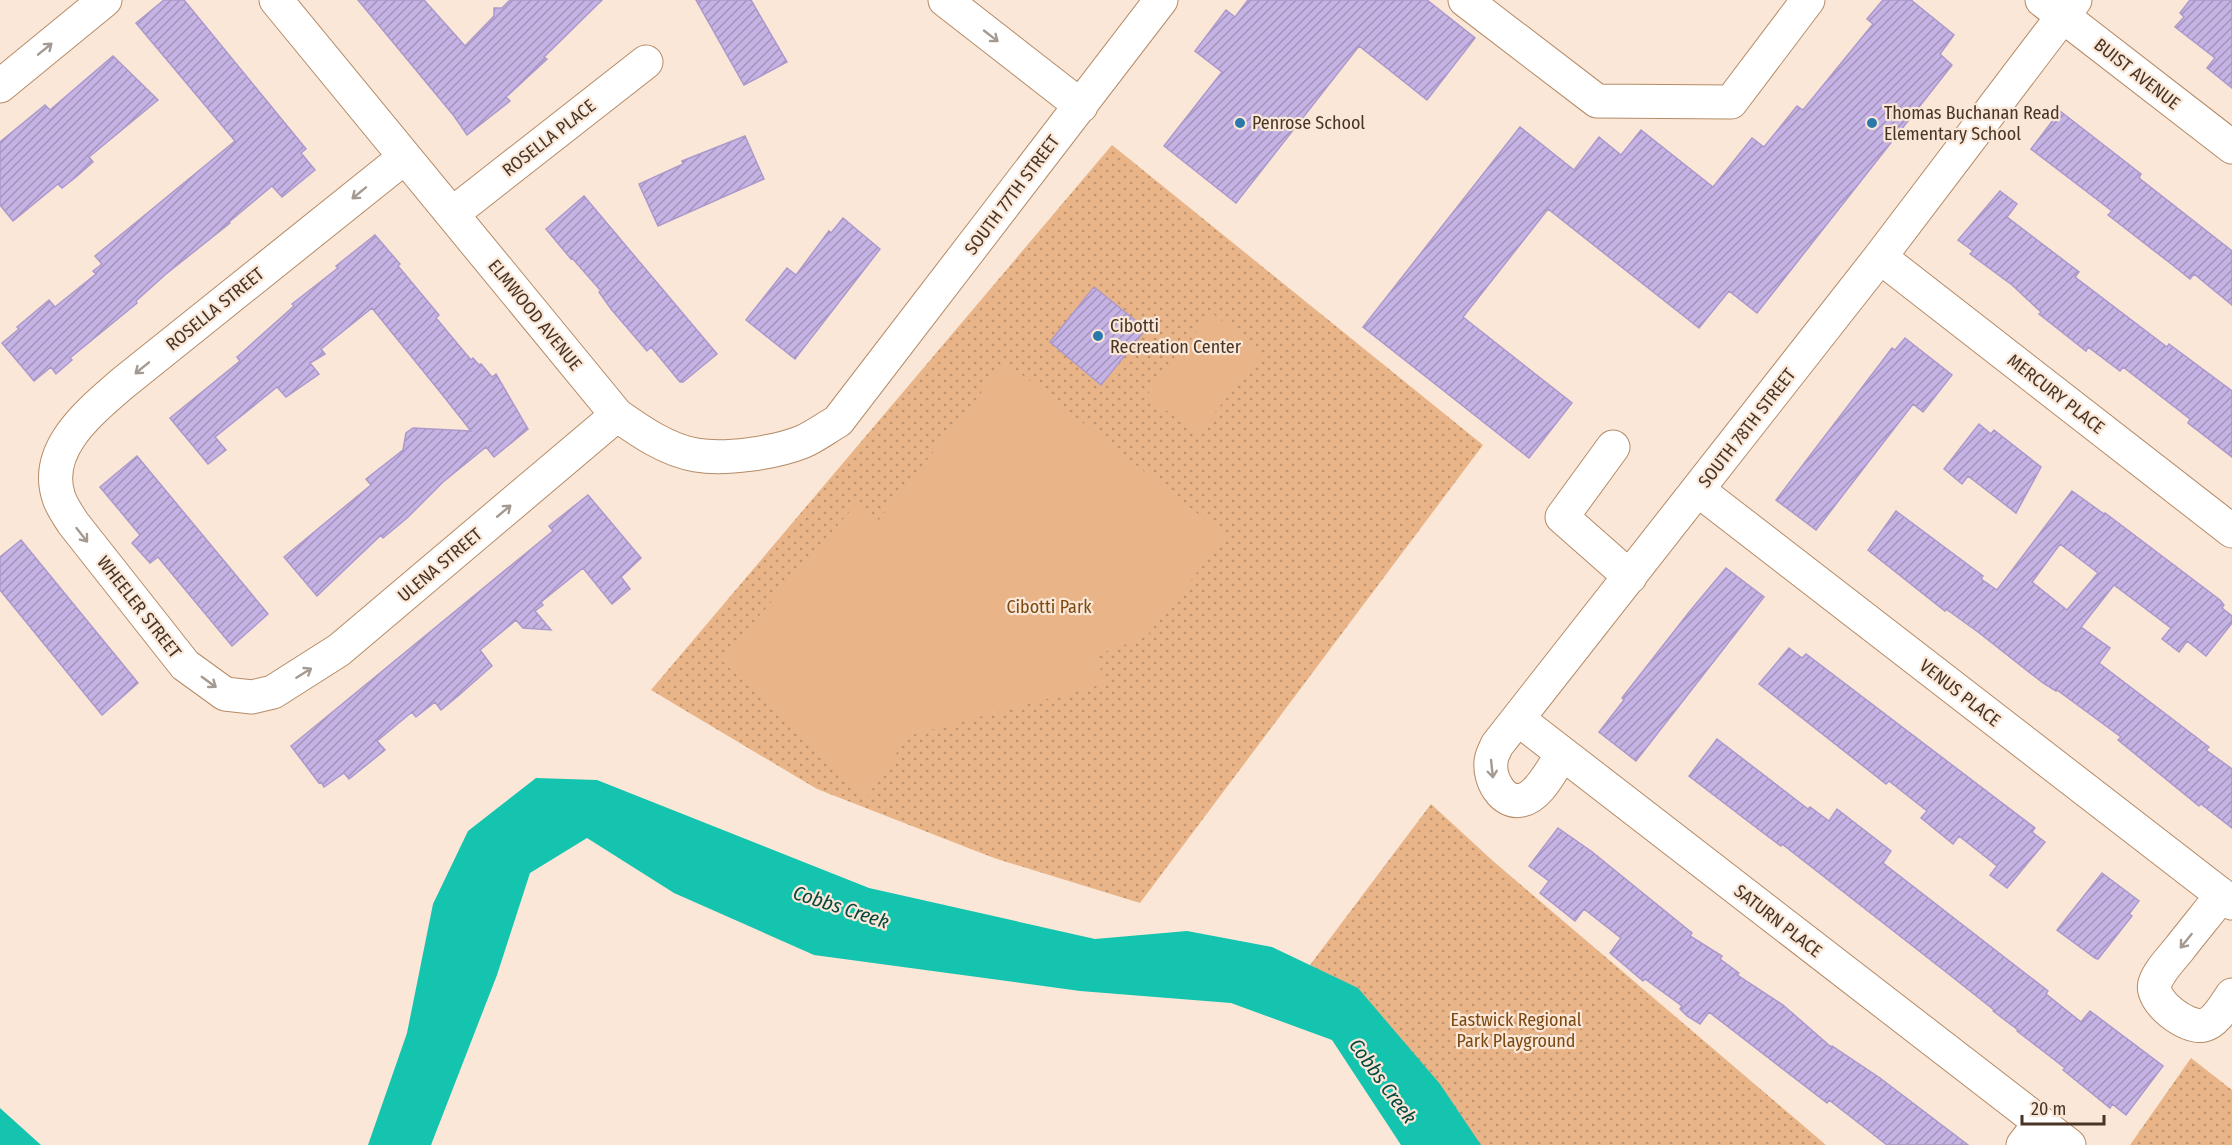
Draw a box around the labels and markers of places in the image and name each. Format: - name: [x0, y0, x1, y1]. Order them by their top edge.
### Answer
- place label: Thomas Buchanan Read Elementary School: [1884, 102, 2060, 145]
- place label: Penrose School: [1252, 112, 1365, 134]
- marker: Penrose School: [1233, 116, 1247, 130]
- marker: Thomas Buchanan Read Elementary School: [1865, 116, 1879, 130]
- place label: Cibotti Recreation Center: [1110, 315, 1242, 358]
- marker: Cibotti Recreation Center: [1091, 329, 1105, 343]

